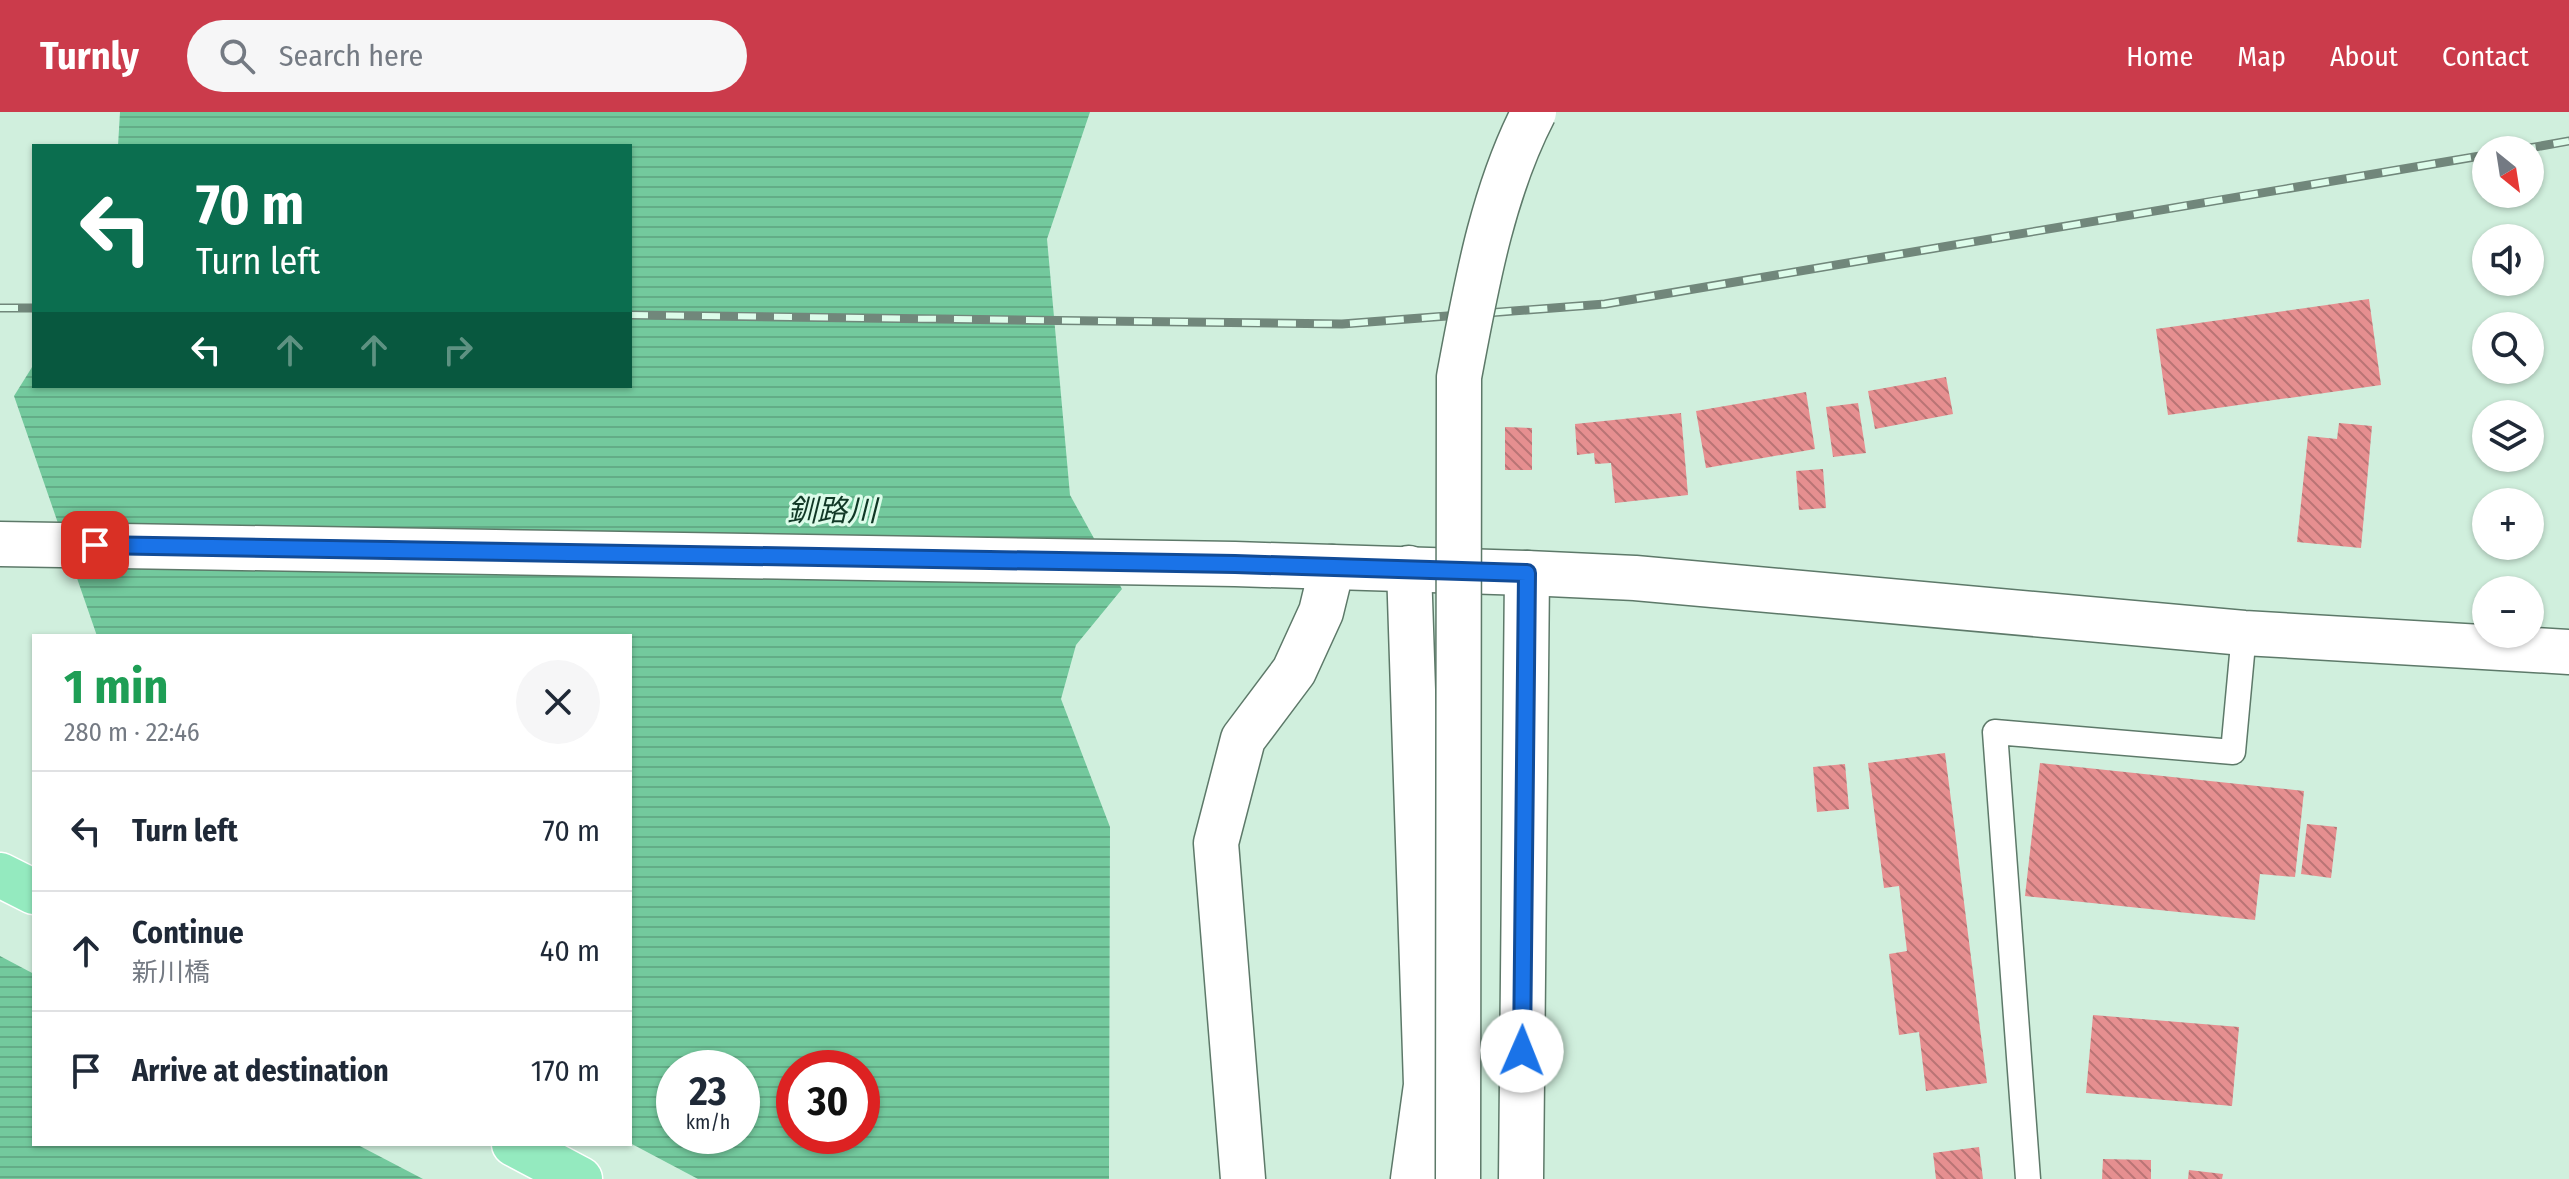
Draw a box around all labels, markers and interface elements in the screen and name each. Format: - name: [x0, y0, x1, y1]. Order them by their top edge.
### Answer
- search box: [187, 20, 747, 92]
- text: Turnly: [40, 33, 139, 79]
- icon: search: [215, 34, 259, 78]
- text: Search here: [279, 38, 423, 74]
- text: Home: [2126, 40, 2193, 73]
- text: Map: [2237, 40, 2286, 73]
- text: About: [2330, 40, 2398, 73]
- text: Contact: [2442, 40, 2529, 73]
- north arrow: [2472, 136, 2544, 208]
- map controls: [2472, 136, 2544, 648]
- text: 70 m: [196, 172, 304, 239]
- icon: left: [64, 176, 168, 280]
- button: sound: [2472, 224, 2544, 296]
- text: Turn left: [196, 240, 320, 284]
- button: search: [2472, 312, 2544, 384]
- icon: left: [184, 328, 228, 372]
- icon: ahead: [268, 328, 312, 372]
- icon: ahead: [352, 328, 396, 372]
- icon: right: [436, 328, 480, 372]
- button: layers: [2472, 400, 2544, 472]
- button: +: [2472, 488, 2544, 560]
- water label: 釧路川: [787, 493, 880, 529]
- pin: [61, 511, 129, 579]
- icon: arrive: [73, 523, 117, 567]
- button: −: [2472, 576, 2544, 648]
- text: 1 min: [64, 658, 169, 716]
- button: close: [516, 660, 600, 744]
- text: 280 m · 22:46: [64, 717, 200, 748]
- icon: left: [64, 809, 108, 853]
- text: Turn left: [132, 813, 238, 849]
- text: 70 m: [542, 813, 600, 849]
- text: Continue: [132, 915, 244, 951]
- icon: ahead: [64, 929, 108, 973]
- text: 40 m: [540, 933, 600, 969]
- text: 新川橋: [132, 957, 210, 988]
- position arrow: [1480, 1009, 1564, 1093]
- icon: arrive: [64, 1049, 108, 1093]
- speed limit sign: 30: [776, 1050, 880, 1154]
- text: Arrive at destination: [132, 1053, 389, 1089]
- text: 170 m: [531, 1053, 600, 1089]
- text: 23: [689, 1068, 727, 1116]
- text: km/h: [686, 1110, 730, 1134]

